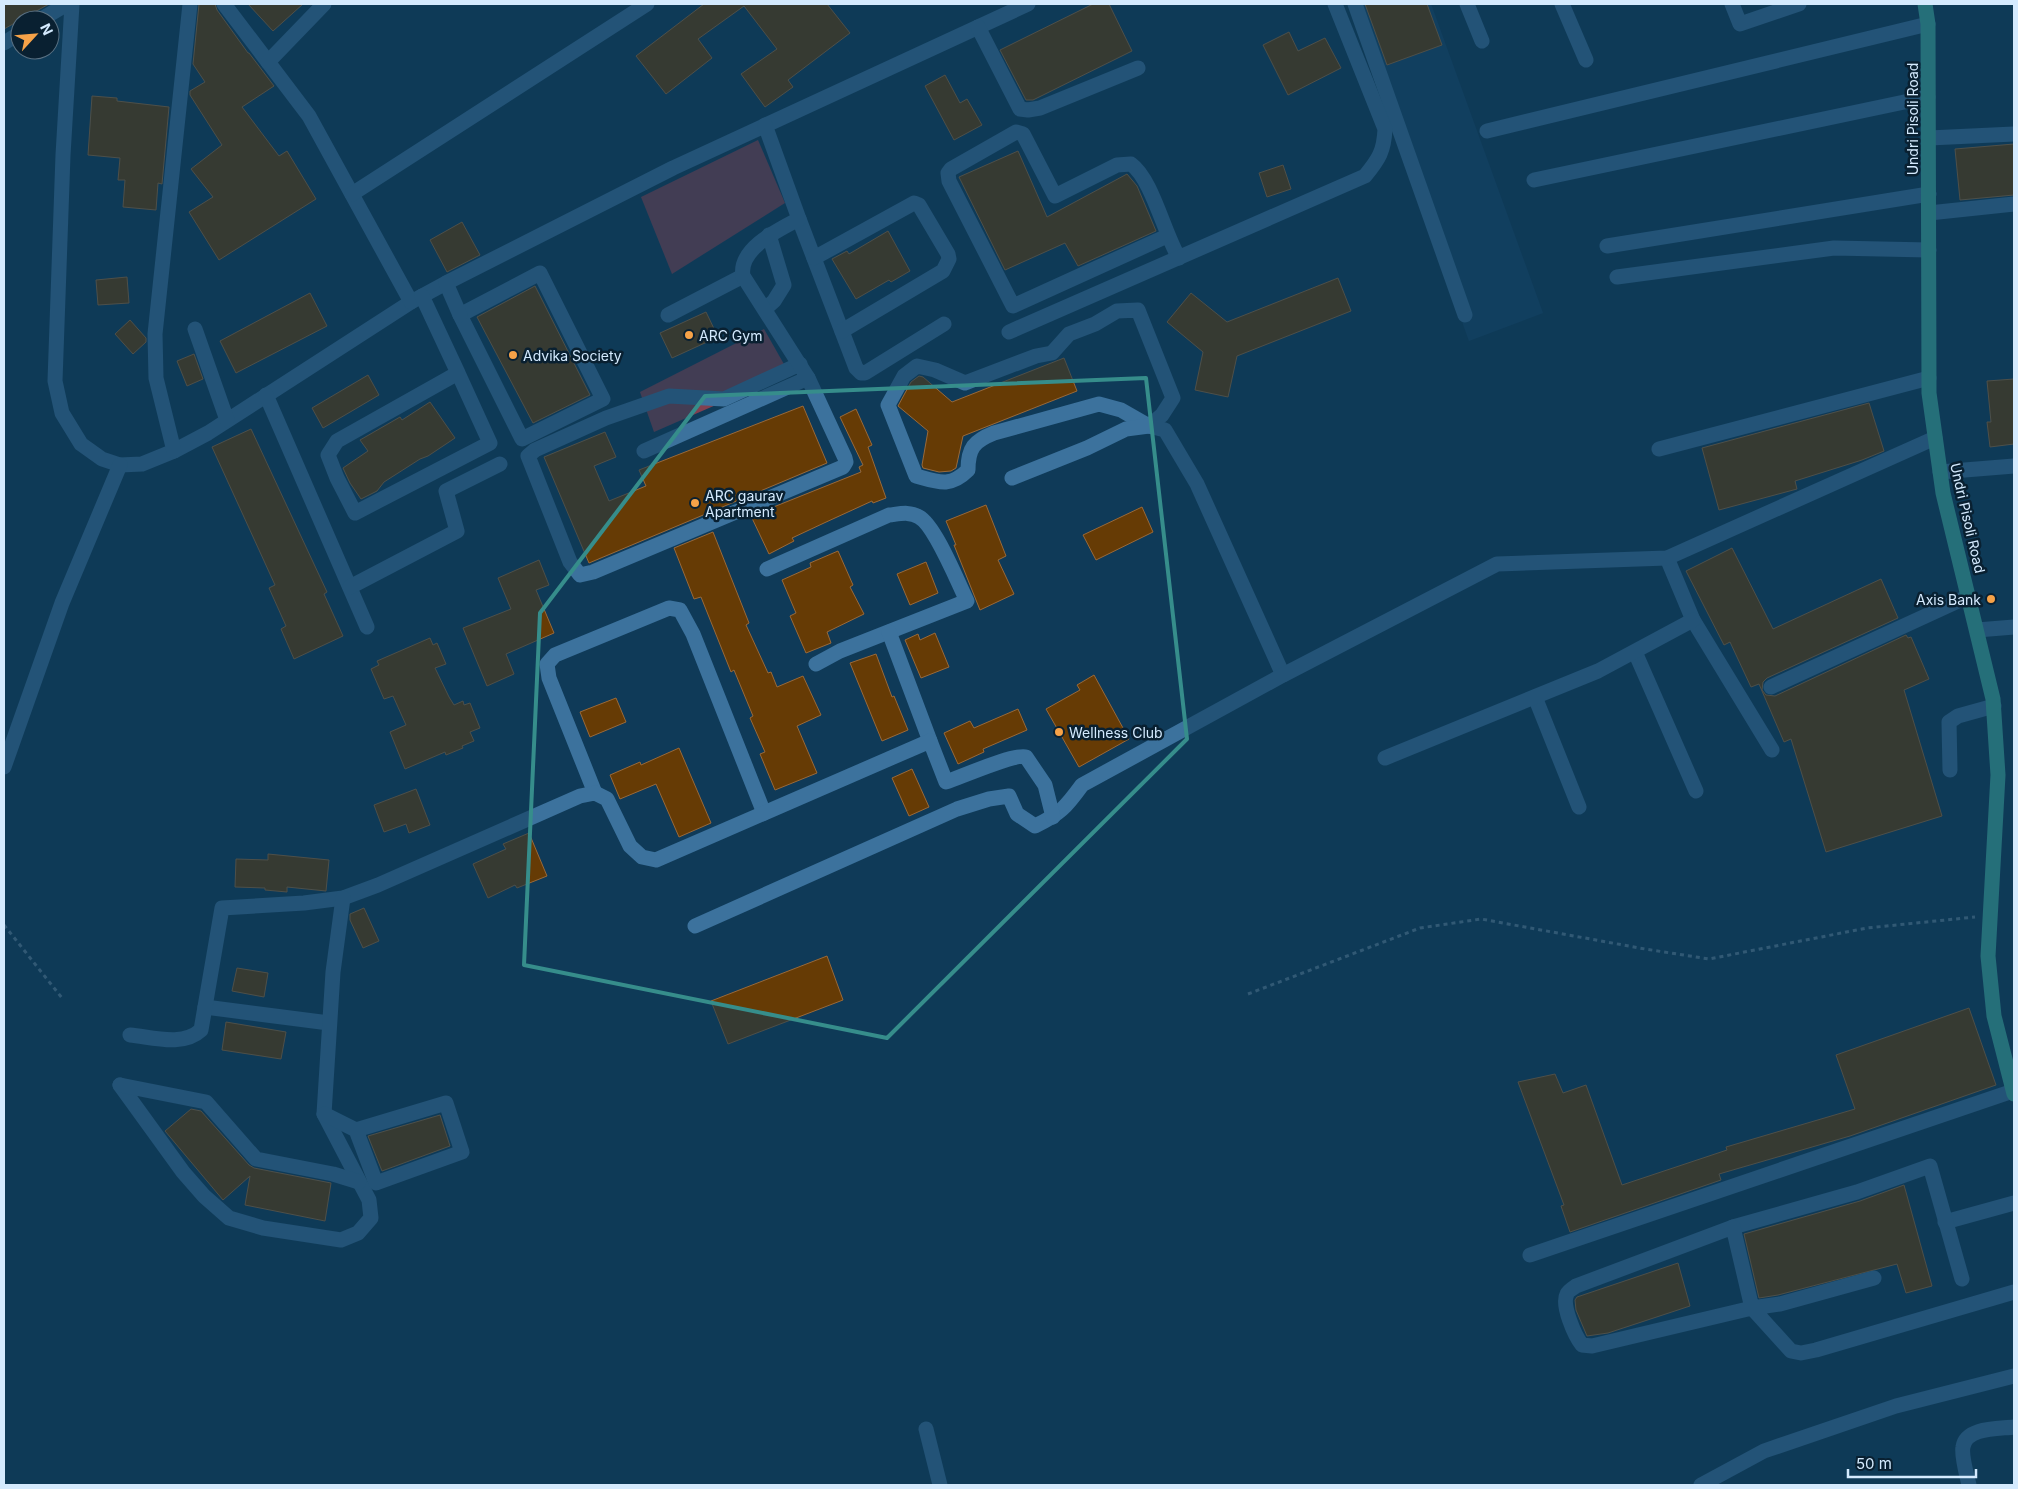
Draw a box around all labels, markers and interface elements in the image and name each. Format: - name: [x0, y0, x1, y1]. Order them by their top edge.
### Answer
- north arrow: [10, 10, 60, 60]
- text: N: [37, 21, 57, 38]
- street label: Undri Pisoli Road: [1904, 63, 1921, 175]
- place label: ARC Gym: [699, 327, 762, 344]
- marker: ARC Gym: [683, 329, 695, 341]
- place label: Advika Society: [523, 347, 622, 364]
- marker: Advika Society: [507, 349, 519, 361]
- street label: Undri Pisoli Road: [1947, 461, 1989, 575]
- place label: ARC gaurav Apartment: [705, 487, 783, 520]
- marker: ARC gaurav Apartment: [689, 497, 701, 509]
- place label: Axis Bank: [1916, 591, 1981, 608]
- marker: Axis Bank: [1985, 593, 1997, 605]
- place label: Wellness Club: [1069, 724, 1163, 741]
- marker: Wellness Club: [1053, 726, 1065, 738]
- scale bar: [1848, 1446, 1976, 1478]
- text: 50 m: [1856, 1454, 1892, 1473]

